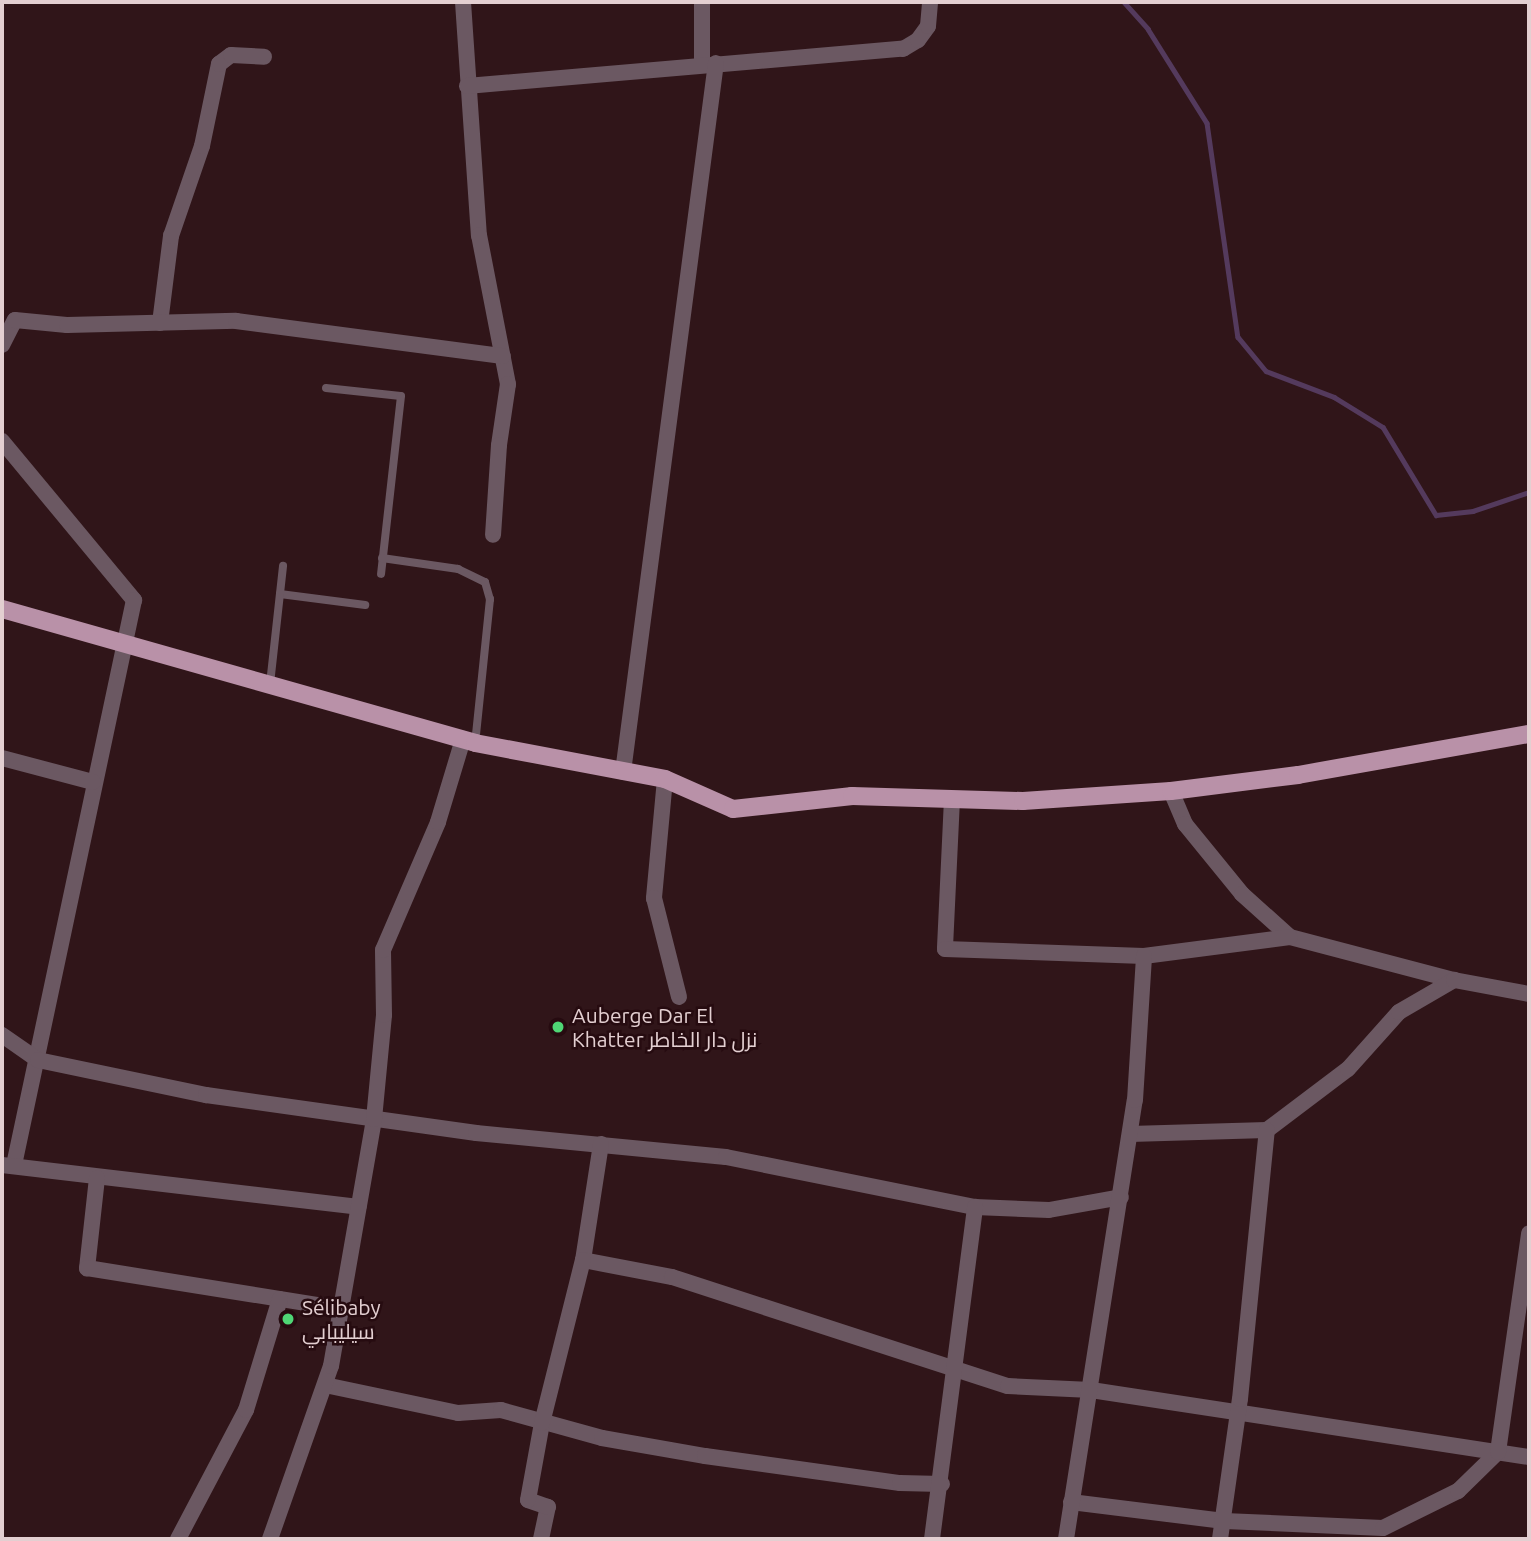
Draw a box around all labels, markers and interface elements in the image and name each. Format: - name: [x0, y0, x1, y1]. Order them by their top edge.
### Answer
- place label: Auberge Dar El Khatter نزل دار الخاطر: [572, 1002, 757, 1052]
- marker: Auberge Dar El Khatter نزل دار الخاطر: [550, 1019, 566, 1035]
- place label: Sélibaby سيليبابي: [302, 1294, 381, 1344]
- marker: Sélibaby سيليبابي: [280, 1311, 296, 1327]

